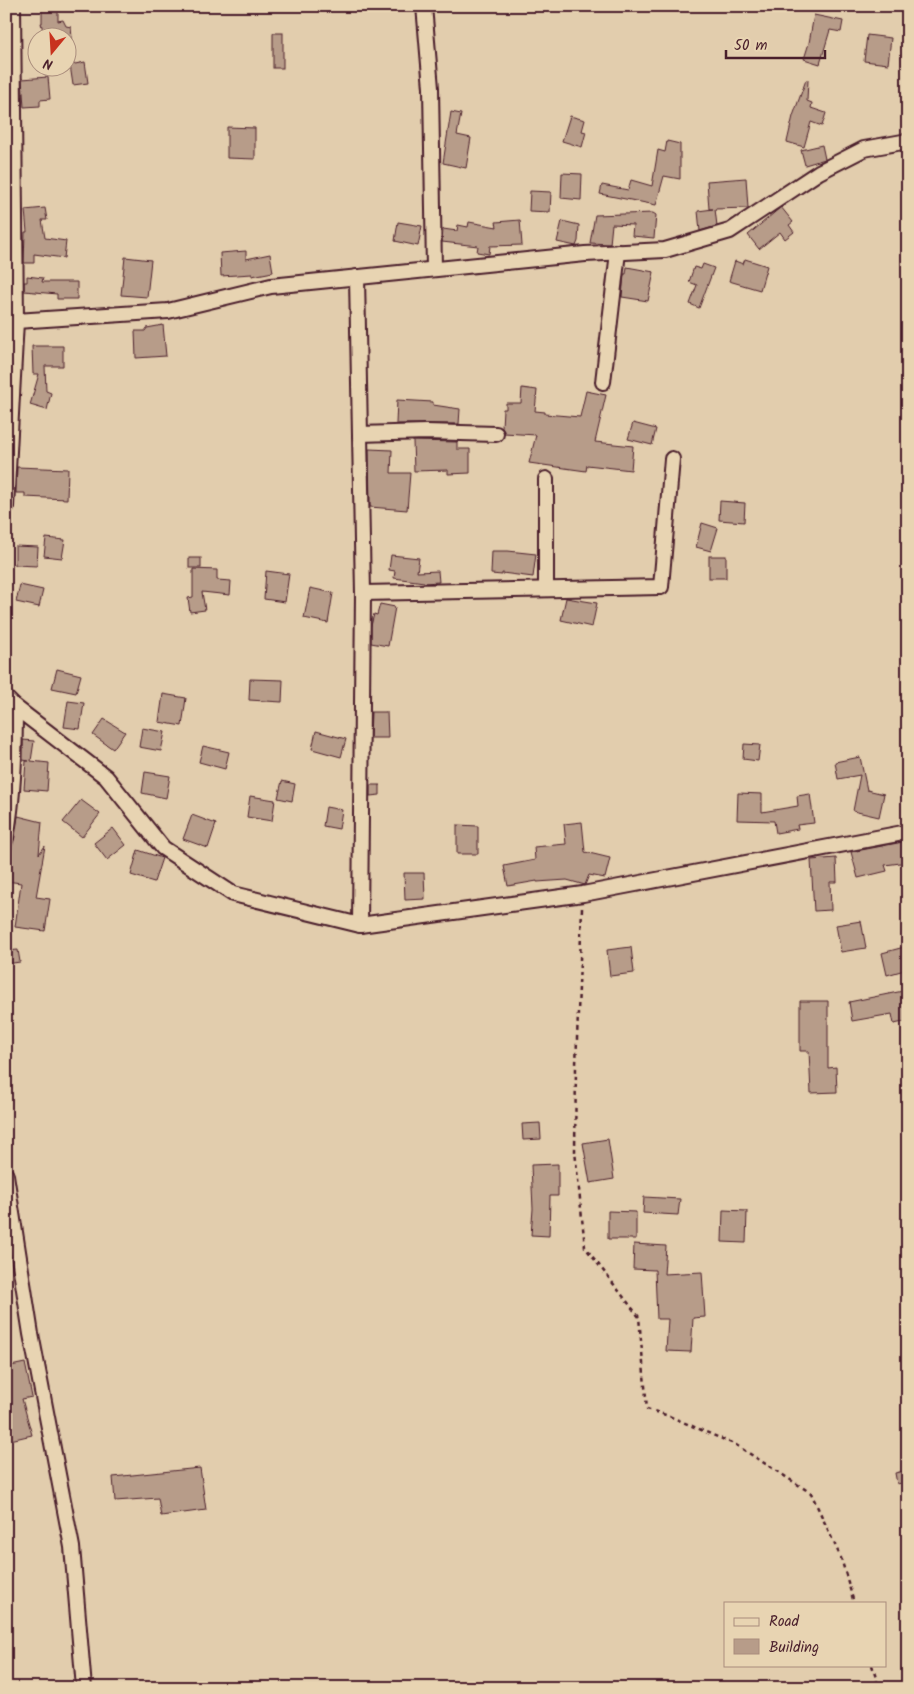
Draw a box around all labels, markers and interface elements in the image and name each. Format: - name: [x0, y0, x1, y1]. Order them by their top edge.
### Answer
- north arrow: [28, 28, 78, 78]
- scale bar: [726, 28, 825, 60]
- text: 50 m: [734, 34, 768, 58]
- text: N: [41, 52, 56, 75]
- legend: [724, 1602, 886, 1666]
- text: Road: [769, 1610, 800, 1634]
- text: Building: [769, 1636, 819, 1660]

